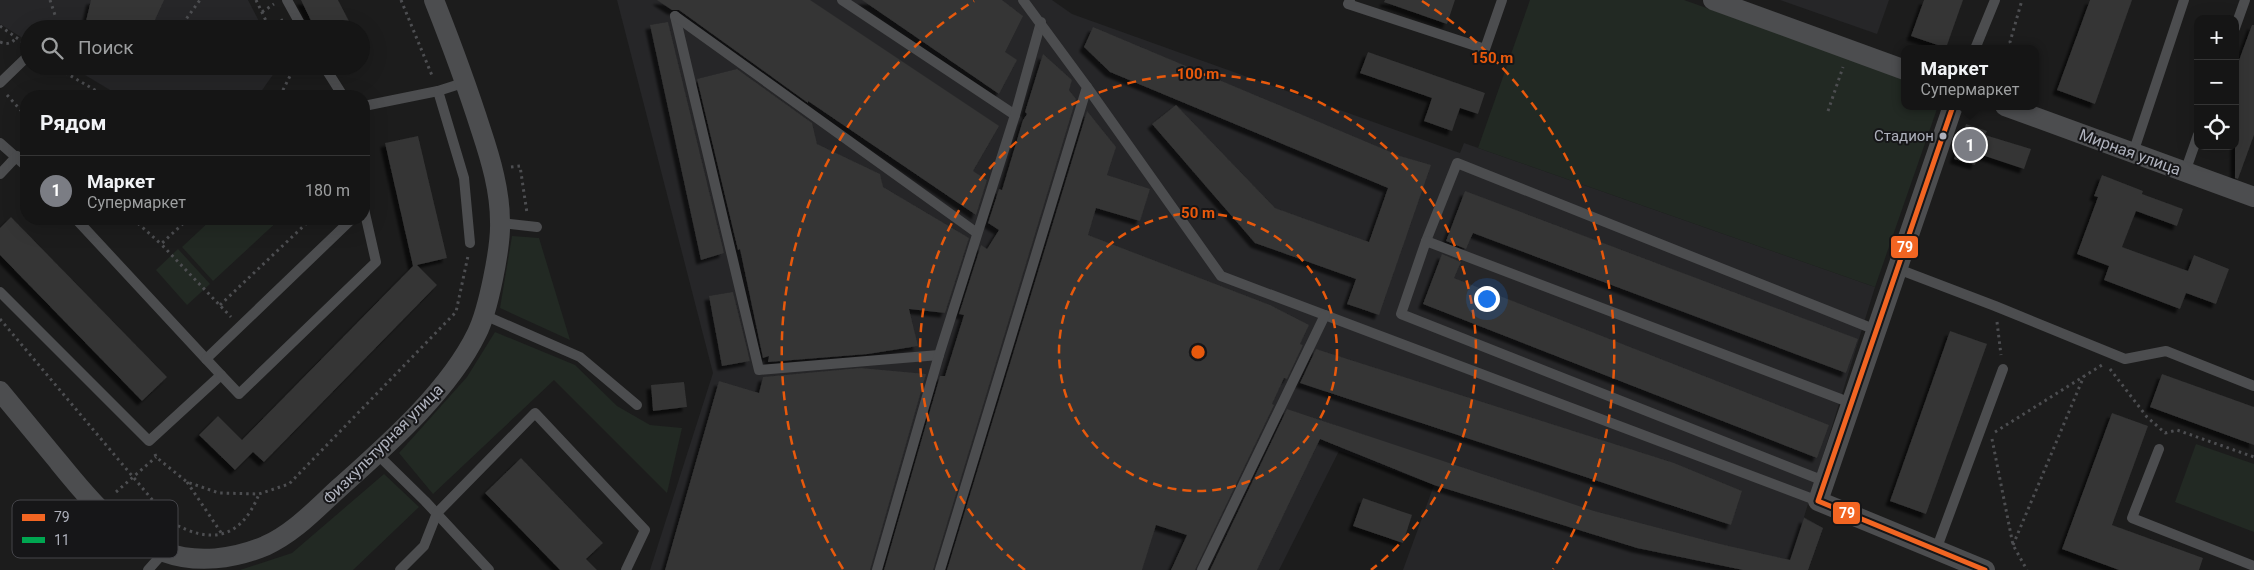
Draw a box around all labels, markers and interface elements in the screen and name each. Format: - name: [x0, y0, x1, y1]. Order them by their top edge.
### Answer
- map controls: [2194, 15, 2239, 150]
- button: +: [2194, 15, 2239, 60]
- search box: [20, 20, 370, 75]
- icon: search: [38, 34, 66, 62]
- text: Поиск: [78, 36, 134, 59]
- popup: [1901, 45, 2039, 110]
- text: 150 m: [1471, 49, 1513, 67]
- text: Маркет: [1921, 57, 1988, 80]
- button: −: [2194, 60, 2239, 105]
- text: 100 m: [1177, 65, 1219, 83]
- text: Супермаркет: [1921, 80, 2019, 99]
- button: locate: [2194, 105, 2239, 150]
- text: Рядом: [40, 111, 106, 135]
- street label: Мирная улица: [2077, 125, 2183, 179]
- pin: 1: [1954, 126, 1986, 164]
- place label: Стадион: [1874, 127, 1934, 145]
- marker: Стадион: [1938, 131, 1948, 141]
- text: Маркет: [87, 170, 155, 193]
- text: 1: [51, 181, 61, 200]
- text: 180 m: [305, 181, 350, 200]
- text: Супермаркет: [87, 193, 186, 212]
- text: 50 m: [1181, 204, 1215, 222]
- line badge: 79: [1890, 235, 1919, 259]
- text: 79: [1897, 239, 1913, 255]
- your location: [1474, 286, 1500, 312]
- centre of rings: [1189, 343, 1207, 361]
- street label: Физкультурная улица: [319, 380, 447, 508]
- legend: [12, 500, 178, 558]
- line badge: 79: [1832, 501, 1861, 525]
- text: 79: [1839, 505, 1855, 521]
- text: 79: [54, 509, 70, 525]
- text: 11: [54, 532, 70, 548]

